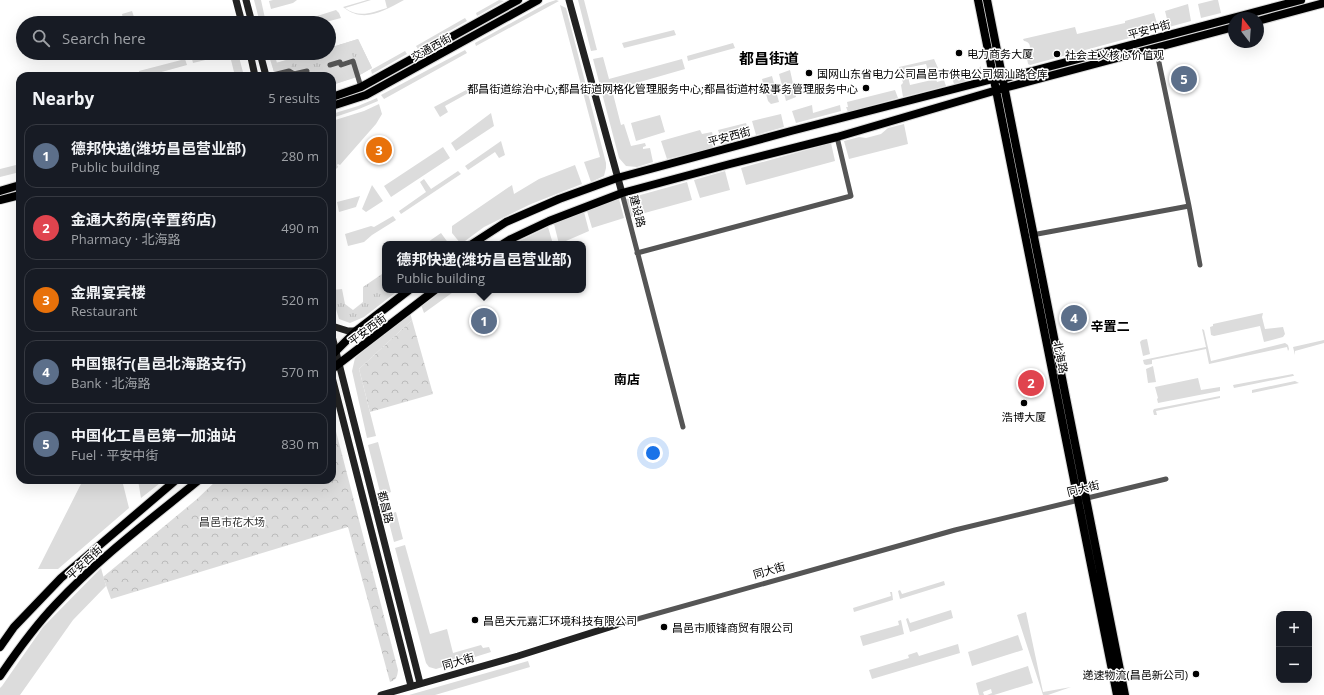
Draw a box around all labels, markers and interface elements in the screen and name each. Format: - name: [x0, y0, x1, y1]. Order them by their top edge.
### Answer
- north arrow: [1228, 12, 1264, 48]
- search box: [16, 16, 336, 60]
- street label: 平安中街: [1126, 16, 1172, 42]
- icon: search: [30, 27, 52, 49]
- text: Search here: [62, 28, 146, 48]
- street label: 交通西街: [408, 30, 454, 64]
- place label: 电力商务大厦: [967, 46, 1033, 61]
- place label: 社会主义核心价值观: [1065, 47, 1164, 62]
- district label: 都昌街道: [739, 48, 799, 68]
- marker: 电力商务大厦: [954, 48, 964, 58]
- marker: 社会主义核心价值观: [1052, 49, 1062, 59]
- pin: 5: [1171, 64, 1197, 94]
- place label: 国网山东省电力公司昌邑市供电公司烟汕路仓库: [817, 66, 1048, 81]
- marker: 国网山东省电力公司昌邑市供电公司烟汕路仓库: [804, 68, 814, 78]
- place label: 都昌街道综治中心;都昌街道网格化管理服务中心;都昌街道村级事务管理服务中心: [467, 81, 858, 96]
- marker: 都昌街道综治中心;都昌街道网格化管理服务中心;都昌街道村级事务管理服务中心: [861, 83, 871, 93]
- text: Nearby: [32, 87, 94, 110]
- text: 5 results: [268, 89, 320, 107]
- street label: 平安西街: [706, 123, 752, 149]
- pin: 3: [366, 135, 392, 165]
- text: 德邦快递(潍坊昌邑营业部): [71, 138, 246, 158]
- text: 1: [42, 147, 50, 165]
- text: 280 m: [281, 147, 319, 165]
- text: Public building: [71, 158, 160, 176]
- street label: 建设路: [626, 193, 650, 229]
- text: 金通大药房(辛置药店): [71, 209, 216, 229]
- text: 2: [42, 219, 50, 237]
- text: 490 m: [281, 219, 319, 237]
- text: Pharmacy · 北海路: [71, 230, 181, 248]
- popup: [382, 241, 586, 293]
- text: 德邦快递(潍坊昌邑营业部): [396, 249, 572, 269]
- text: Public building: [396, 269, 485, 287]
- text: 金鼎宴宾楼: [71, 282, 146, 302]
- text: 3: [42, 291, 50, 309]
- text: 520 m: [281, 291, 319, 309]
- text: Restaurant: [71, 302, 138, 320]
- pin: 4: [1061, 303, 1087, 333]
- pin: 1: [471, 306, 497, 336]
- street label: 平安西街: [345, 310, 389, 348]
- district label: 辛置二: [1090, 317, 1130, 335]
- street label: 北海路: [1050, 339, 1072, 375]
- text: 中国银行(昌邑北海路支行): [71, 353, 246, 373]
- text: 4: [42, 363, 50, 381]
- text: 570 m: [281, 363, 319, 381]
- pin: 2: [1018, 368, 1044, 398]
- district label: 南店: [614, 370, 640, 388]
- text: Bank · 北海路: [71, 374, 151, 392]
- marker: 浩博大厦: [1019, 398, 1029, 408]
- place label: 浩博大厦: [1002, 409, 1046, 424]
- text: 中国化工昌邑第一加油站: [71, 425, 236, 445]
- text: 5: [42, 435, 50, 453]
- text: 830 m: [281, 435, 319, 453]
- your location: [643, 443, 663, 463]
- text: Fuel · 平安中街: [71, 446, 158, 464]
- street label: 同大街: [1065, 477, 1101, 499]
- street label: 都昌路: [375, 489, 397, 525]
- park label: 昌邑市花木场: [199, 514, 265, 529]
- street label: 平安西街: [63, 542, 105, 582]
- street label: 同大街: [751, 558, 787, 582]
- map controls: [1276, 611, 1312, 683]
- button: +: [1276, 611, 1312, 647]
- place label: 昌邑天元嘉汇环境科技有限公司: [483, 613, 637, 628]
- marker: 昌邑天元嘉汇环境科技有限公司: [470, 615, 480, 625]
- place label: 昌邑市顺锋商贸有限公司: [672, 620, 793, 635]
- marker: 昌邑市顺锋商贸有限公司: [659, 622, 669, 632]
- button: −: [1276, 647, 1312, 683]
- street label: 同大街: [440, 649, 476, 673]
- place label: 递速物流(昌邑新公司): [1083, 667, 1188, 682]
- marker: 递速物流(昌邑新公司): [1191, 669, 1201, 679]

